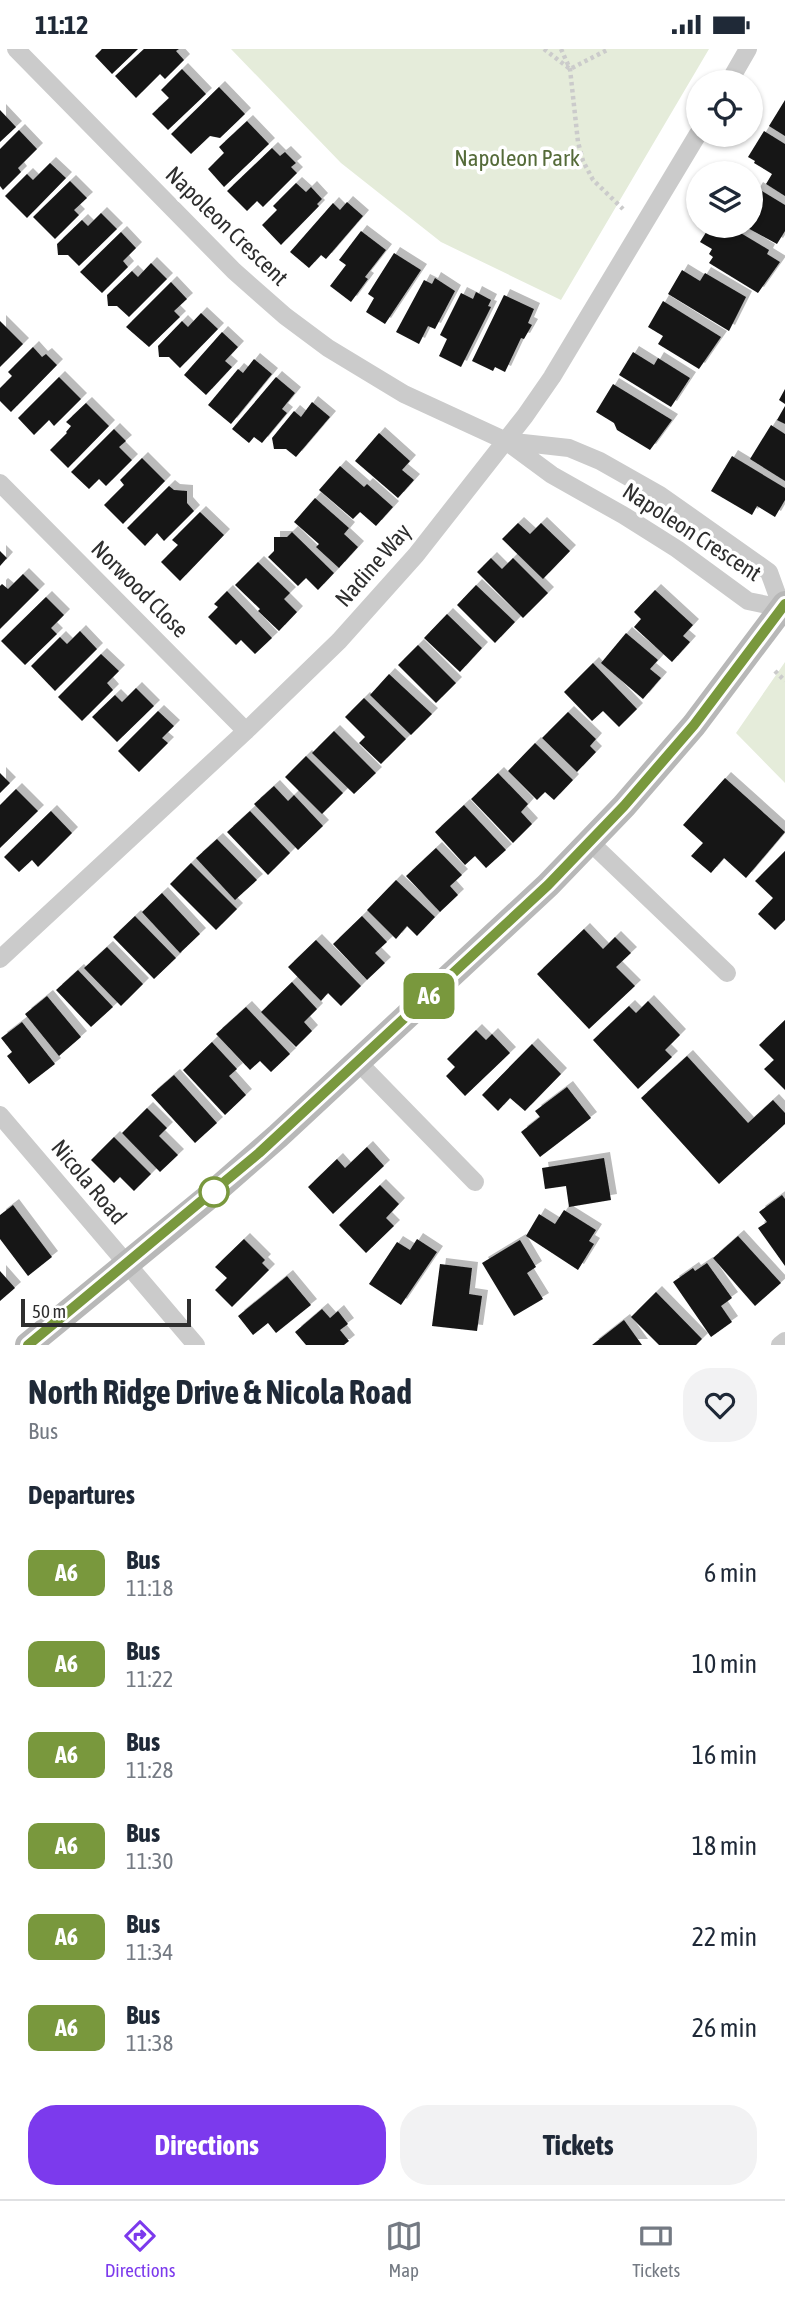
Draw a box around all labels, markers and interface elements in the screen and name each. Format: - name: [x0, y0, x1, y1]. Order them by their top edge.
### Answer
- text: 11:12: [35, 10, 89, 40]
- map controls: [686, 70, 763, 238]
- button: locate: [686, 70, 763, 147]
- park label: Napoleon Park: [454, 145, 580, 171]
- street label: Napoleon Crescent: [161, 161, 293, 291]
- button: layers: [686, 161, 763, 238]
- street label: Napoleon Crescent: [618, 478, 766, 586]
- street label: Nadine Way: [330, 518, 416, 612]
- street label: Norwood Close: [86, 535, 194, 643]
- line badge: A6: [398, 973, 460, 1019]
- text: A6: [417, 982, 441, 1009]
- street label: Nicola Road: [46, 1135, 132, 1229]
- unlabelled marker: [199, 1177, 229, 1207]
- scale bar: [21, 1296, 191, 1328]
- text: 50 m: [32, 1300, 66, 1322]
- button: heart: [683, 1368, 757, 1442]
- text: North Ridge Drive & Nicola Road: [28, 1373, 412, 1411]
- text: Bus: [28, 1418, 58, 1444]
- text: Departures: [28, 1480, 135, 1510]
- text: Bus: [126, 1545, 160, 1575]
- text: 6 min: [704, 1558, 757, 1588]
- text: A6: [55, 1559, 78, 1586]
- text: 11:18: [126, 1575, 173, 1601]
- text: Bus: [126, 1636, 160, 1666]
- text: 10 min: [692, 1649, 757, 1679]
- text: A6: [55, 1650, 78, 1677]
- text: 11:22: [126, 1666, 173, 1692]
- text: Bus: [126, 1727, 160, 1757]
- text: 16 min: [692, 1740, 757, 1770]
- text: A6: [55, 1741, 78, 1768]
- text: 11:28: [126, 1757, 173, 1783]
- text: Bus: [126, 1818, 160, 1848]
- text: 18 min: [692, 1831, 757, 1861]
- text: A6: [55, 1832, 78, 1859]
- text: 11:30: [126, 1848, 173, 1874]
- text: Bus: [126, 1909, 160, 1939]
- text: 22 min: [692, 1922, 757, 1952]
- text: A6: [55, 1923, 78, 1950]
- text: 11:34: [126, 1939, 173, 1965]
- text: Bus: [126, 2000, 160, 2030]
- text: 26 min: [692, 2013, 757, 2043]
- text: A6: [55, 2014, 78, 2041]
- text: 11:38: [126, 2030, 173, 2056]
- button: Directions: [28, 2105, 386, 2185]
- button: Tickets: [400, 2105, 757, 2185]
- tab: Directions: [105, 2217, 176, 2281]
- tab: Map: [385, 2217, 423, 2281]
- tab: Tickets: [632, 2217, 680, 2281]

